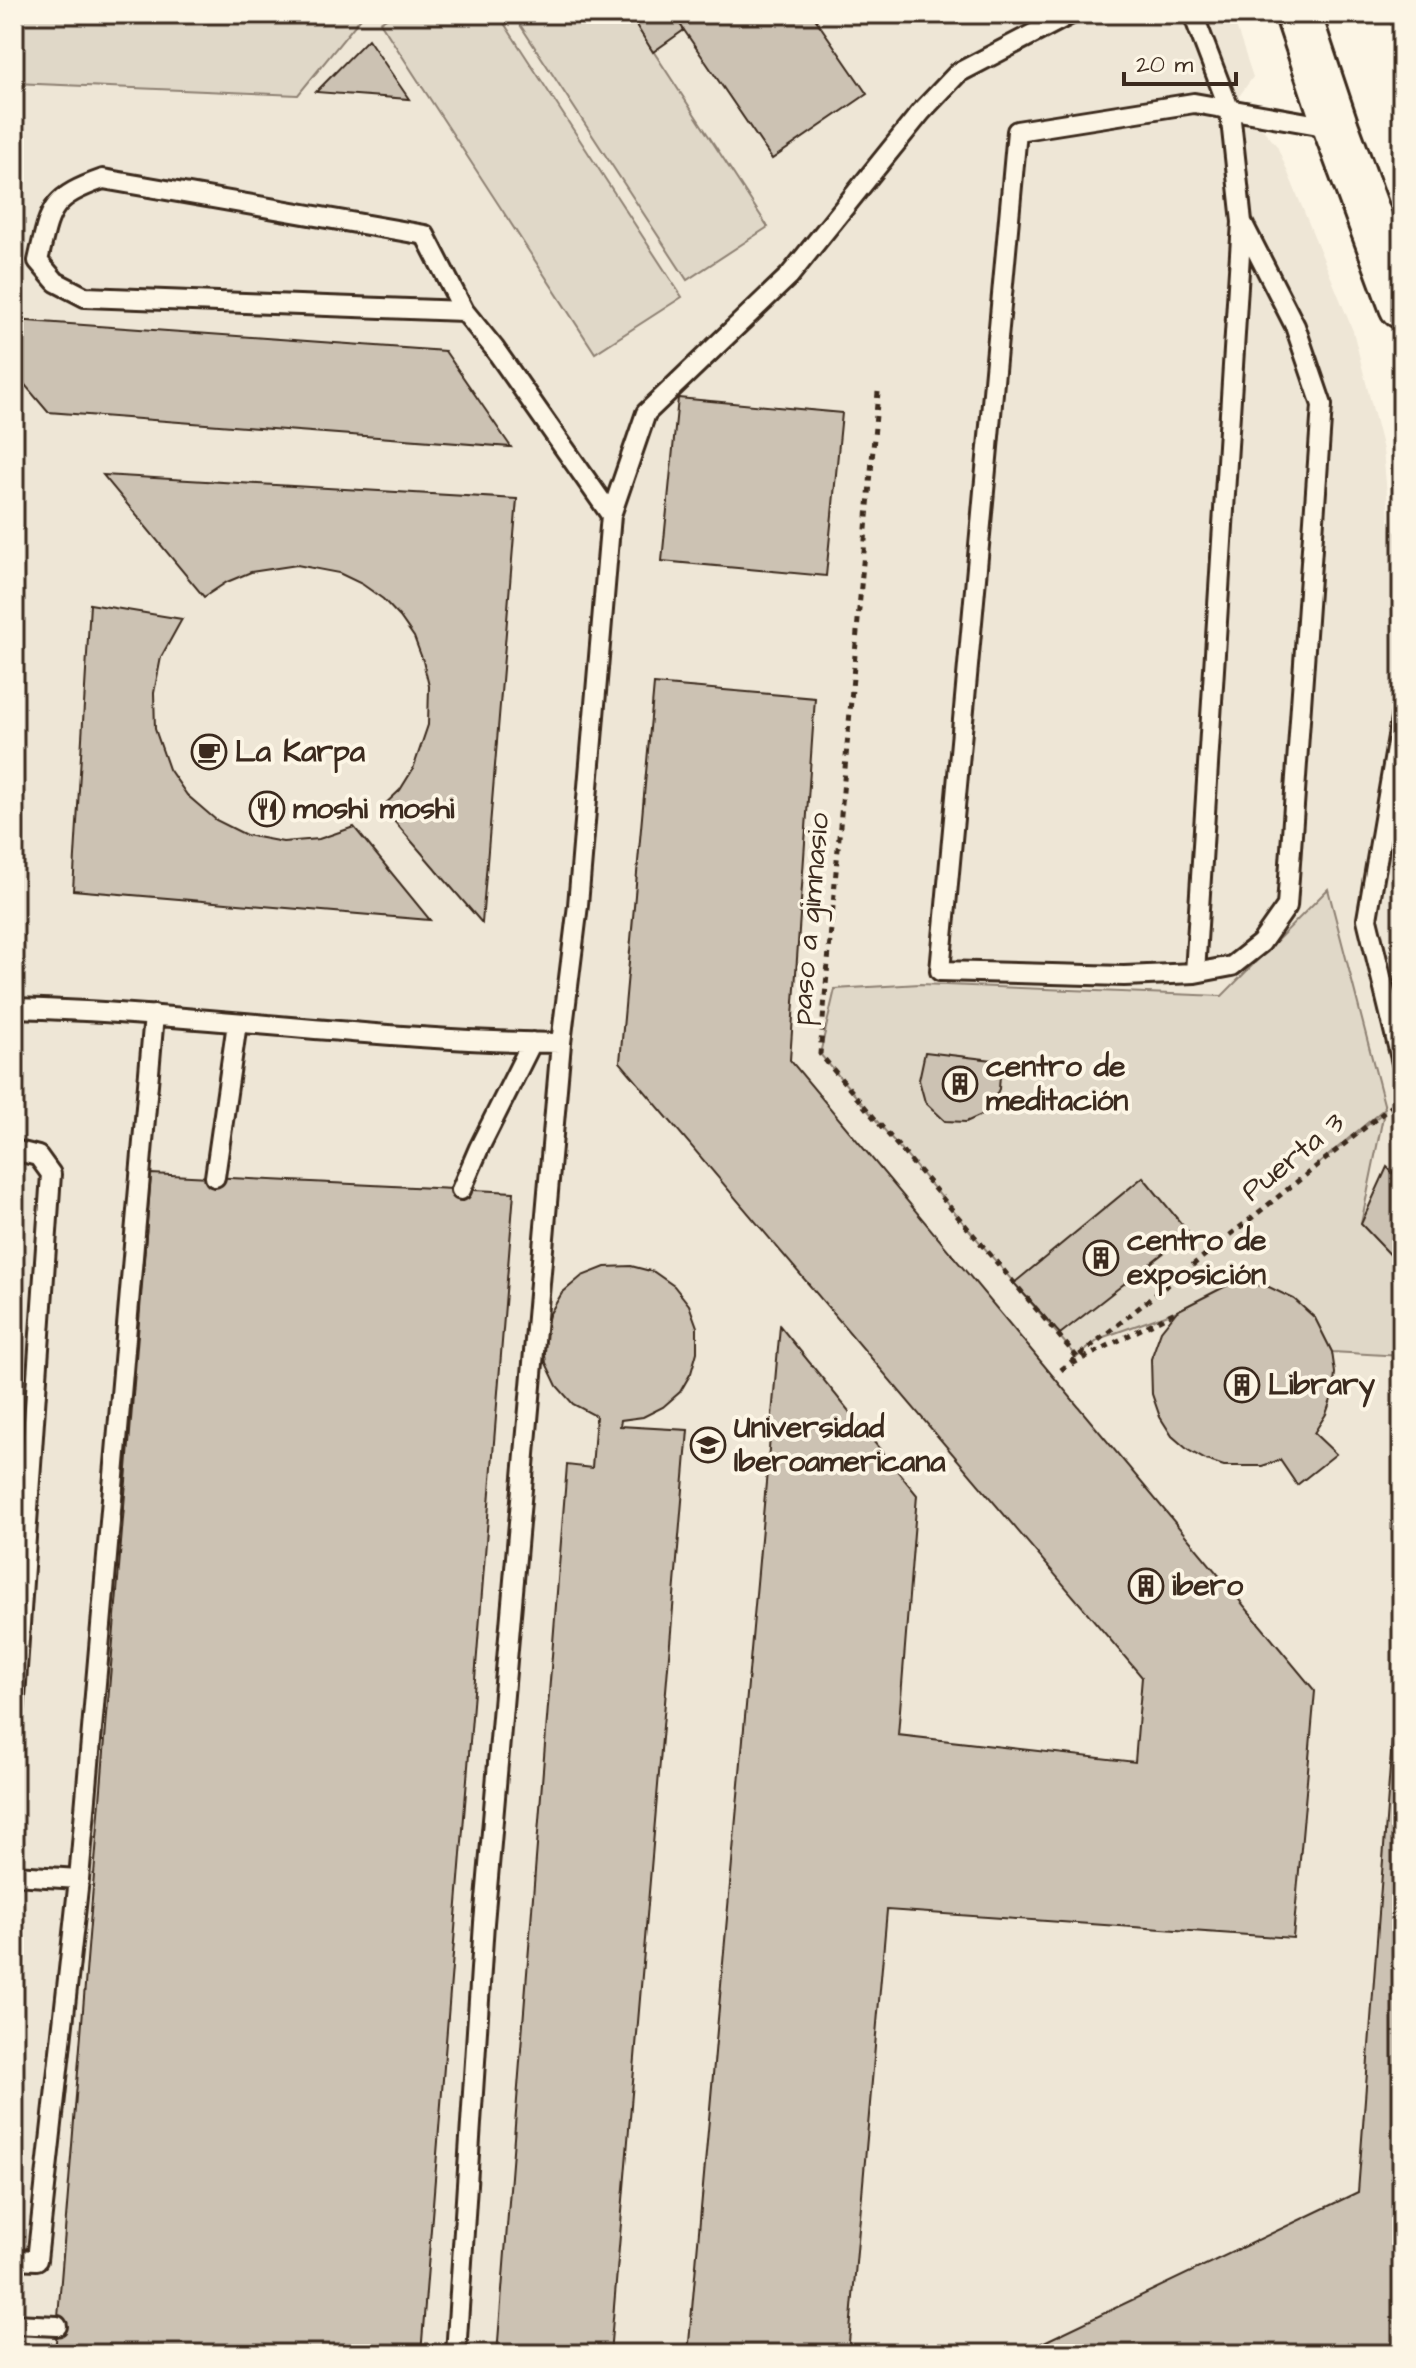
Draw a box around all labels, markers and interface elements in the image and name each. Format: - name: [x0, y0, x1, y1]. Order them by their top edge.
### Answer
- scale bar: [1124, 36, 1236, 86]
- text: 20 m: [1136, 48, 1193, 82]
- place label: La Karpa: [235, 731, 366, 774]
- cafe icon: La Karpa: [190, 733, 228, 771]
- place label: moshi moshi: [293, 788, 455, 830]
- restaurant icon: moshi moshi: [248, 790, 286, 828]
- street label: paso a gimnasio: [780, 811, 841, 1027]
- place label: centro de meditación: [986, 1046, 1128, 1122]
- building icon: centro de meditación: [941, 1065, 979, 1103]
- street label: Puerta 3: [1232, 1102, 1354, 1212]
- place label: centro de exposición: [1127, 1220, 1266, 1297]
- building icon: centro de exposición: [1082, 1239, 1120, 1277]
- place label: Library: [1268, 1364, 1376, 1408]
- building icon: Library: [1223, 1366, 1261, 1404]
- place label: Universidad Iberoamericana: [734, 1407, 946, 1483]
- school or university icon: Universidad Iberoamericana: [689, 1426, 727, 1464]
- place label: ibero: [1172, 1565, 1243, 1607]
- building icon: ibero: [1127, 1567, 1165, 1605]

